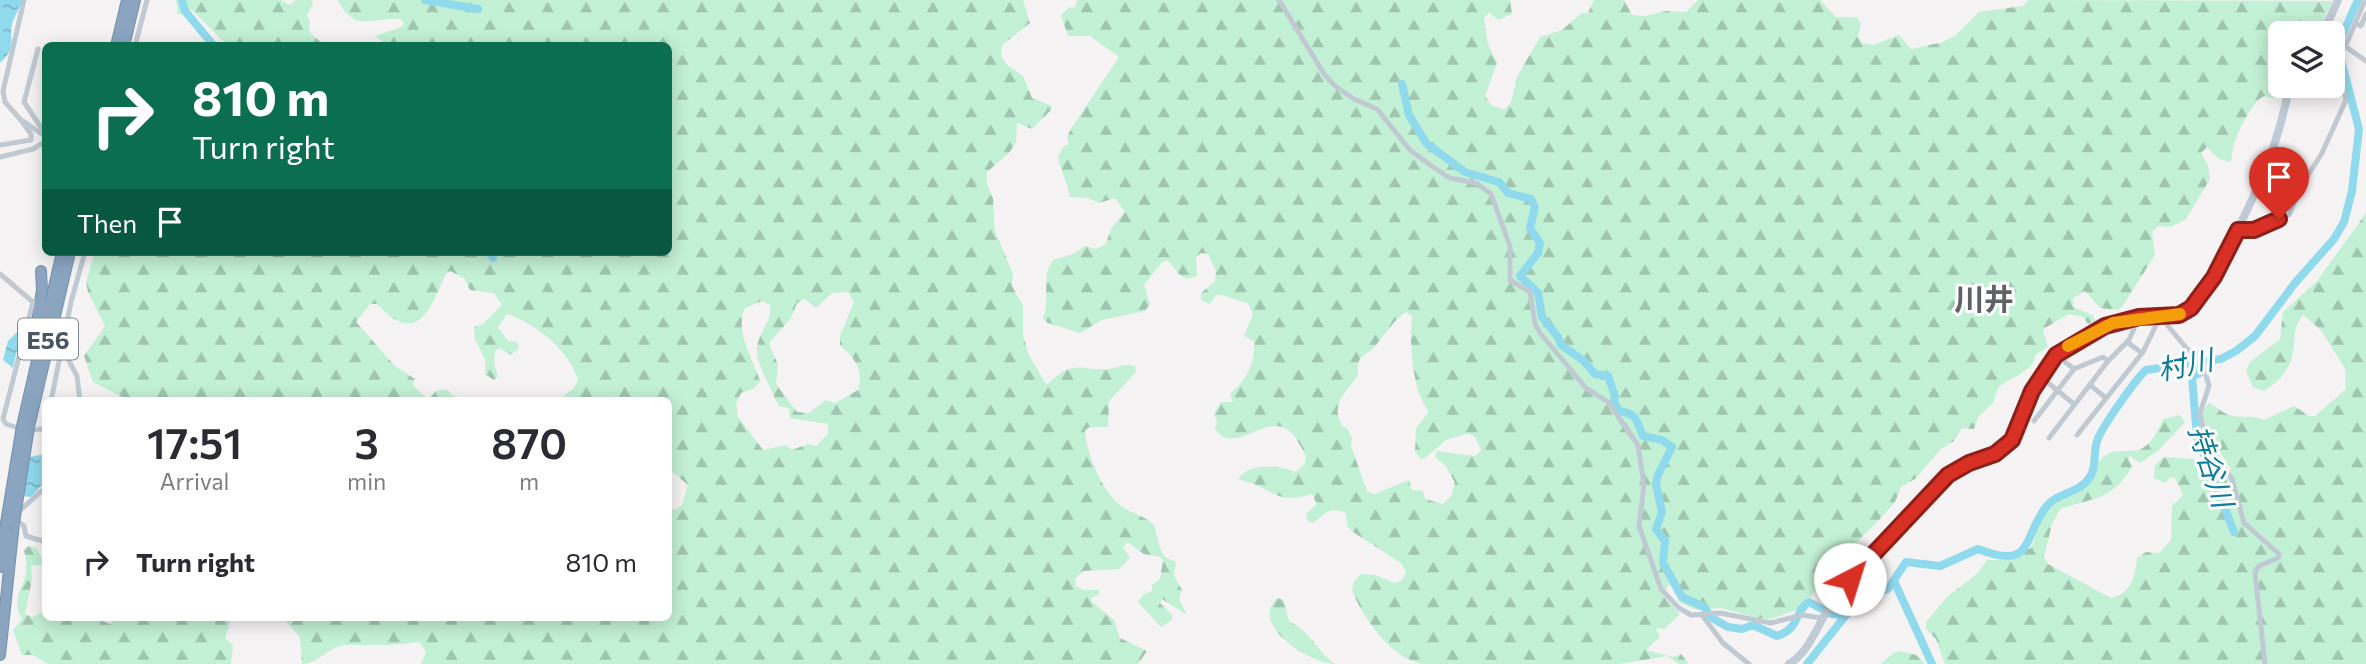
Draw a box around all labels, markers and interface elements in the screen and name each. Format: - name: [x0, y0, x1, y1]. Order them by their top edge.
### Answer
- map controls: [2268, 21, 2345, 98]
- button: layers: [2268, 21, 2345, 98]
- text: 810 m: [192, 66, 329, 126]
- icon: right: [77, 70, 168, 161]
- text: Turn right: [192, 126, 335, 166]
- pin: [2249, 147, 2309, 219]
- icon: arrive: [2260, 158, 2298, 196]
- icon: arrive: [151, 203, 189, 241]
- text: Then: [77, 207, 137, 238]
- district label: 川井: [1954, 279, 2014, 316]
- road number: E56: [18, 318, 78, 360]
- water label: 村川: [2154, 341, 2219, 386]
- text: 17:51: [147, 416, 242, 468]
- text: 3: [355, 416, 379, 468]
- text: 870: [491, 416, 567, 468]
- water label: 持谷川: [2183, 421, 2242, 514]
- text: Arrival: [160, 467, 229, 495]
- text: min: [347, 467, 386, 495]
- text: m: [519, 467, 539, 495]
- position arrow: [1813, 542, 1887, 616]
- icon: right: [77, 543, 115, 581]
- text: Turn right: [136, 546, 255, 577]
- text: 810 m: [565, 546, 637, 577]

